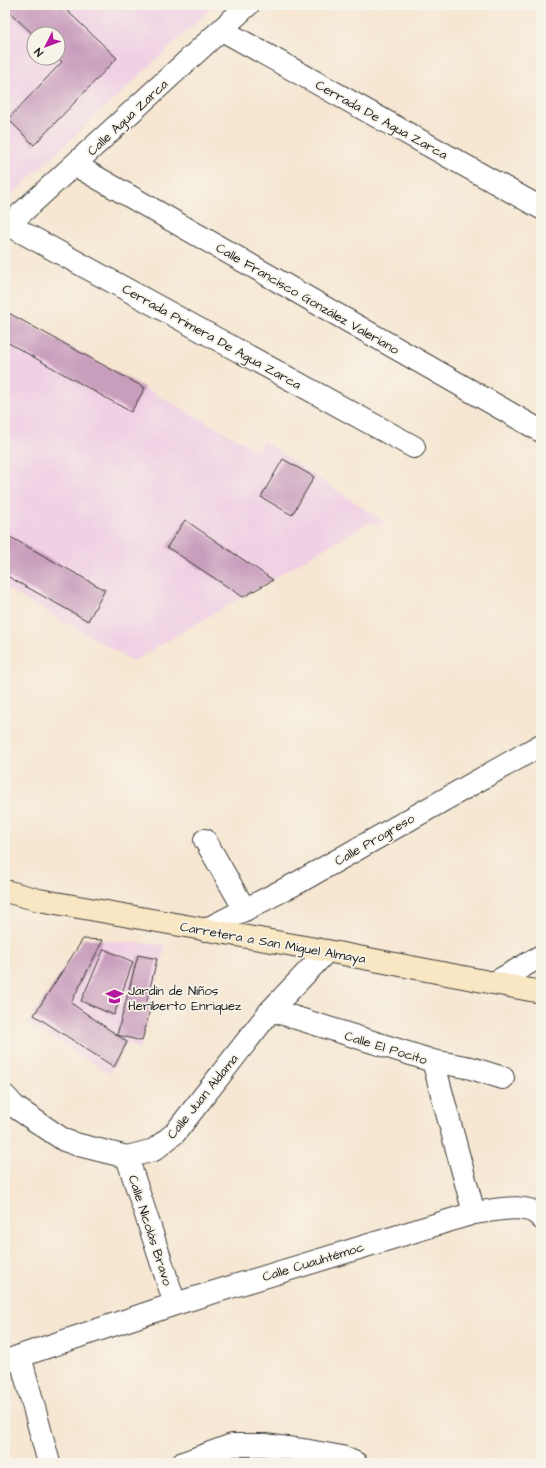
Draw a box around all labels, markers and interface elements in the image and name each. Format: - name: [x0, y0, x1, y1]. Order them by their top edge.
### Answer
- north arrow: [26, 26, 66, 66]
- text: N: [31, 45, 47, 60]
- street label: Calle Agua Zarca: [83, 75, 173, 161]
- street label: Cerrada De Agua Zarca: [312, 76, 451, 165]
- street label: Calle Francisco González Valeriano: [213, 239, 403, 359]
- street label: Cerrada Primera De Agua Zarca: [118, 280, 305, 395]
- street label: Calle Progreso: [331, 809, 419, 871]
- street label: Carretera a San Miguel Almaya: [178, 918, 367, 969]
- place label: Jardín de Niños Heriberto Enriquez: [128, 982, 242, 1015]
- school or university icon: Jardín de Niños Heriberto Enriquez: [105, 987, 125, 1007]
- street label: Calle El Pocito: [342, 1027, 430, 1069]
- street label: Calle Juan Aldama: [163, 1050, 243, 1143]
- street label: Calle Nicolás Bravo: [124, 1173, 177, 1289]
- street label: Calle Cuauhtémoc: [260, 1238, 366, 1286]

